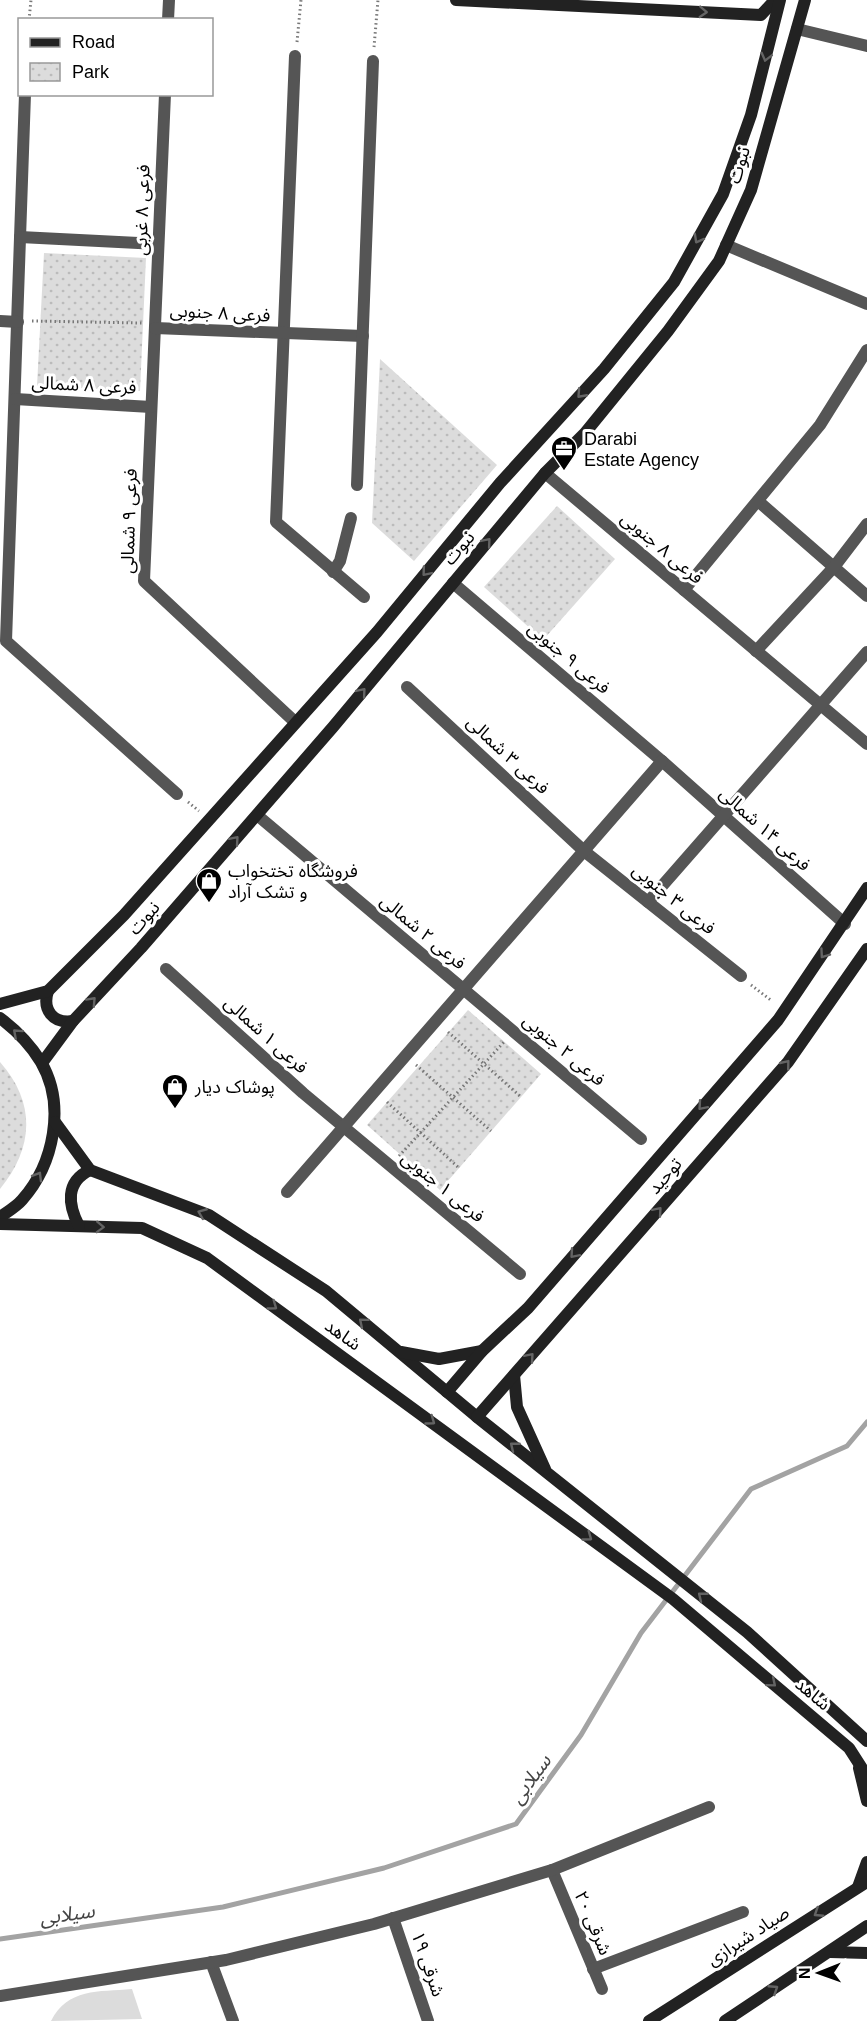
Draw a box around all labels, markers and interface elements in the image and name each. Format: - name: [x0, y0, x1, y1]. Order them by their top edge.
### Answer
- one-way arrow: [699, 5, 708, 18]
- legend: [18, 18, 213, 96]
- text: Road: [72, 32, 115, 52]
- one-way arrow: [760, 52, 773, 62]
- text: Park: [72, 62, 110, 82]
- street label: نبوت: [724, 144, 755, 186]
- street label: فرعی ۸ غربی: [130, 164, 155, 256]
- one-way arrow: [694, 233, 705, 243]
- street label: فرعی ۸ جنوبی: [169, 300, 271, 327]
- street label: فرعی ۸ شمالی: [31, 372, 137, 399]
- one-way arrow: [578, 387, 589, 398]
- place label: Darabi Estate Agency: [584, 429, 699, 470]
- office icon: Darabi Estate Agency: [549, 434, 579, 472]
- street label: فرعی ۹ شمالی: [117, 468, 142, 574]
- street label: فرعی ۸ جنوبی: [616, 508, 707, 589]
- street label: نبوت: [439, 527, 479, 569]
- one-way arrow: [480, 538, 491, 549]
- one-way arrow: [422, 566, 433, 577]
- street label: فرعی ۹ جنوبی: [523, 618, 614, 699]
- one-way arrow: [355, 688, 366, 699]
- street label: فرعی ۳ شمالی: [462, 712, 553, 799]
- street label: فرعی ۱۴ شمالی: [715, 783, 815, 876]
- one-way arrow: [228, 836, 239, 847]
- street label: فرعی ۳ جنوبی: [628, 860, 719, 939]
- place label: فروشگاه تختخواب و تشک آراد: [228, 861, 358, 903]
- shop icon: فروشگاه تختخواب و تشک آراد: [194, 866, 224, 904]
- street label: فرعی ۲ شمالی: [376, 891, 470, 974]
- street label: نبوت: [124, 897, 165, 939]
- one-way arrow: [820, 948, 831, 959]
- street label: فرعی ۱ شمالی: [220, 992, 312, 1078]
- one-way arrow: [85, 998, 96, 1008]
- street label: فرعی ۲ جنوبی: [518, 1010, 609, 1091]
- one-way arrow: [14, 1029, 24, 1040]
- one-way arrow: [779, 1059, 790, 1070]
- shop icon: پوشاک دیار: [160, 1072, 190, 1110]
- place label: پوشاک دیار: [194, 1077, 275, 1098]
- one-way arrow: [698, 1100, 709, 1110]
- street label: فرعی ۱ جنوبی: [397, 1148, 488, 1227]
- street label: توحید: [644, 1154, 687, 1199]
- one-way arrow: [31, 1172, 43, 1182]
- one-way arrow: [651, 1207, 662, 1217]
- one-way arrow: [198, 1208, 209, 1220]
- one-way arrow: [96, 1220, 105, 1233]
- one-way arrow: [571, 1247, 582, 1258]
- one-way arrow: [267, 1299, 278, 1310]
- street label: شاهد: [321, 1315, 365, 1355]
- one-way arrow: [359, 1318, 370, 1329]
- one-way arrow: [522, 1353, 533, 1364]
- one-way arrow: [424, 1414, 435, 1425]
- one-way arrow: [510, 1443, 521, 1454]
- one-way arrow: [581, 1529, 592, 1540]
- one-way arrow: [697, 1592, 708, 1603]
- street label: شاهد: [792, 1674, 834, 1714]
- one-way arrow: [765, 1676, 776, 1687]
- water label: سیلابی: [505, 1750, 556, 1808]
- street label: ۲۰ شرقی: [570, 1888, 615, 1958]
- water label: سیلابی: [38, 1899, 96, 1930]
- street label: صیاد شیرازی: [703, 1902, 793, 1971]
- one-way arrow: [813, 1906, 824, 1917]
- street label: ۱۹ شرقی: [407, 1929, 448, 2000]
- north arrow: [789, 1943, 849, 2003]
- text: N: [796, 1967, 813, 1979]
- one-way arrow: [767, 1985, 778, 1996]

